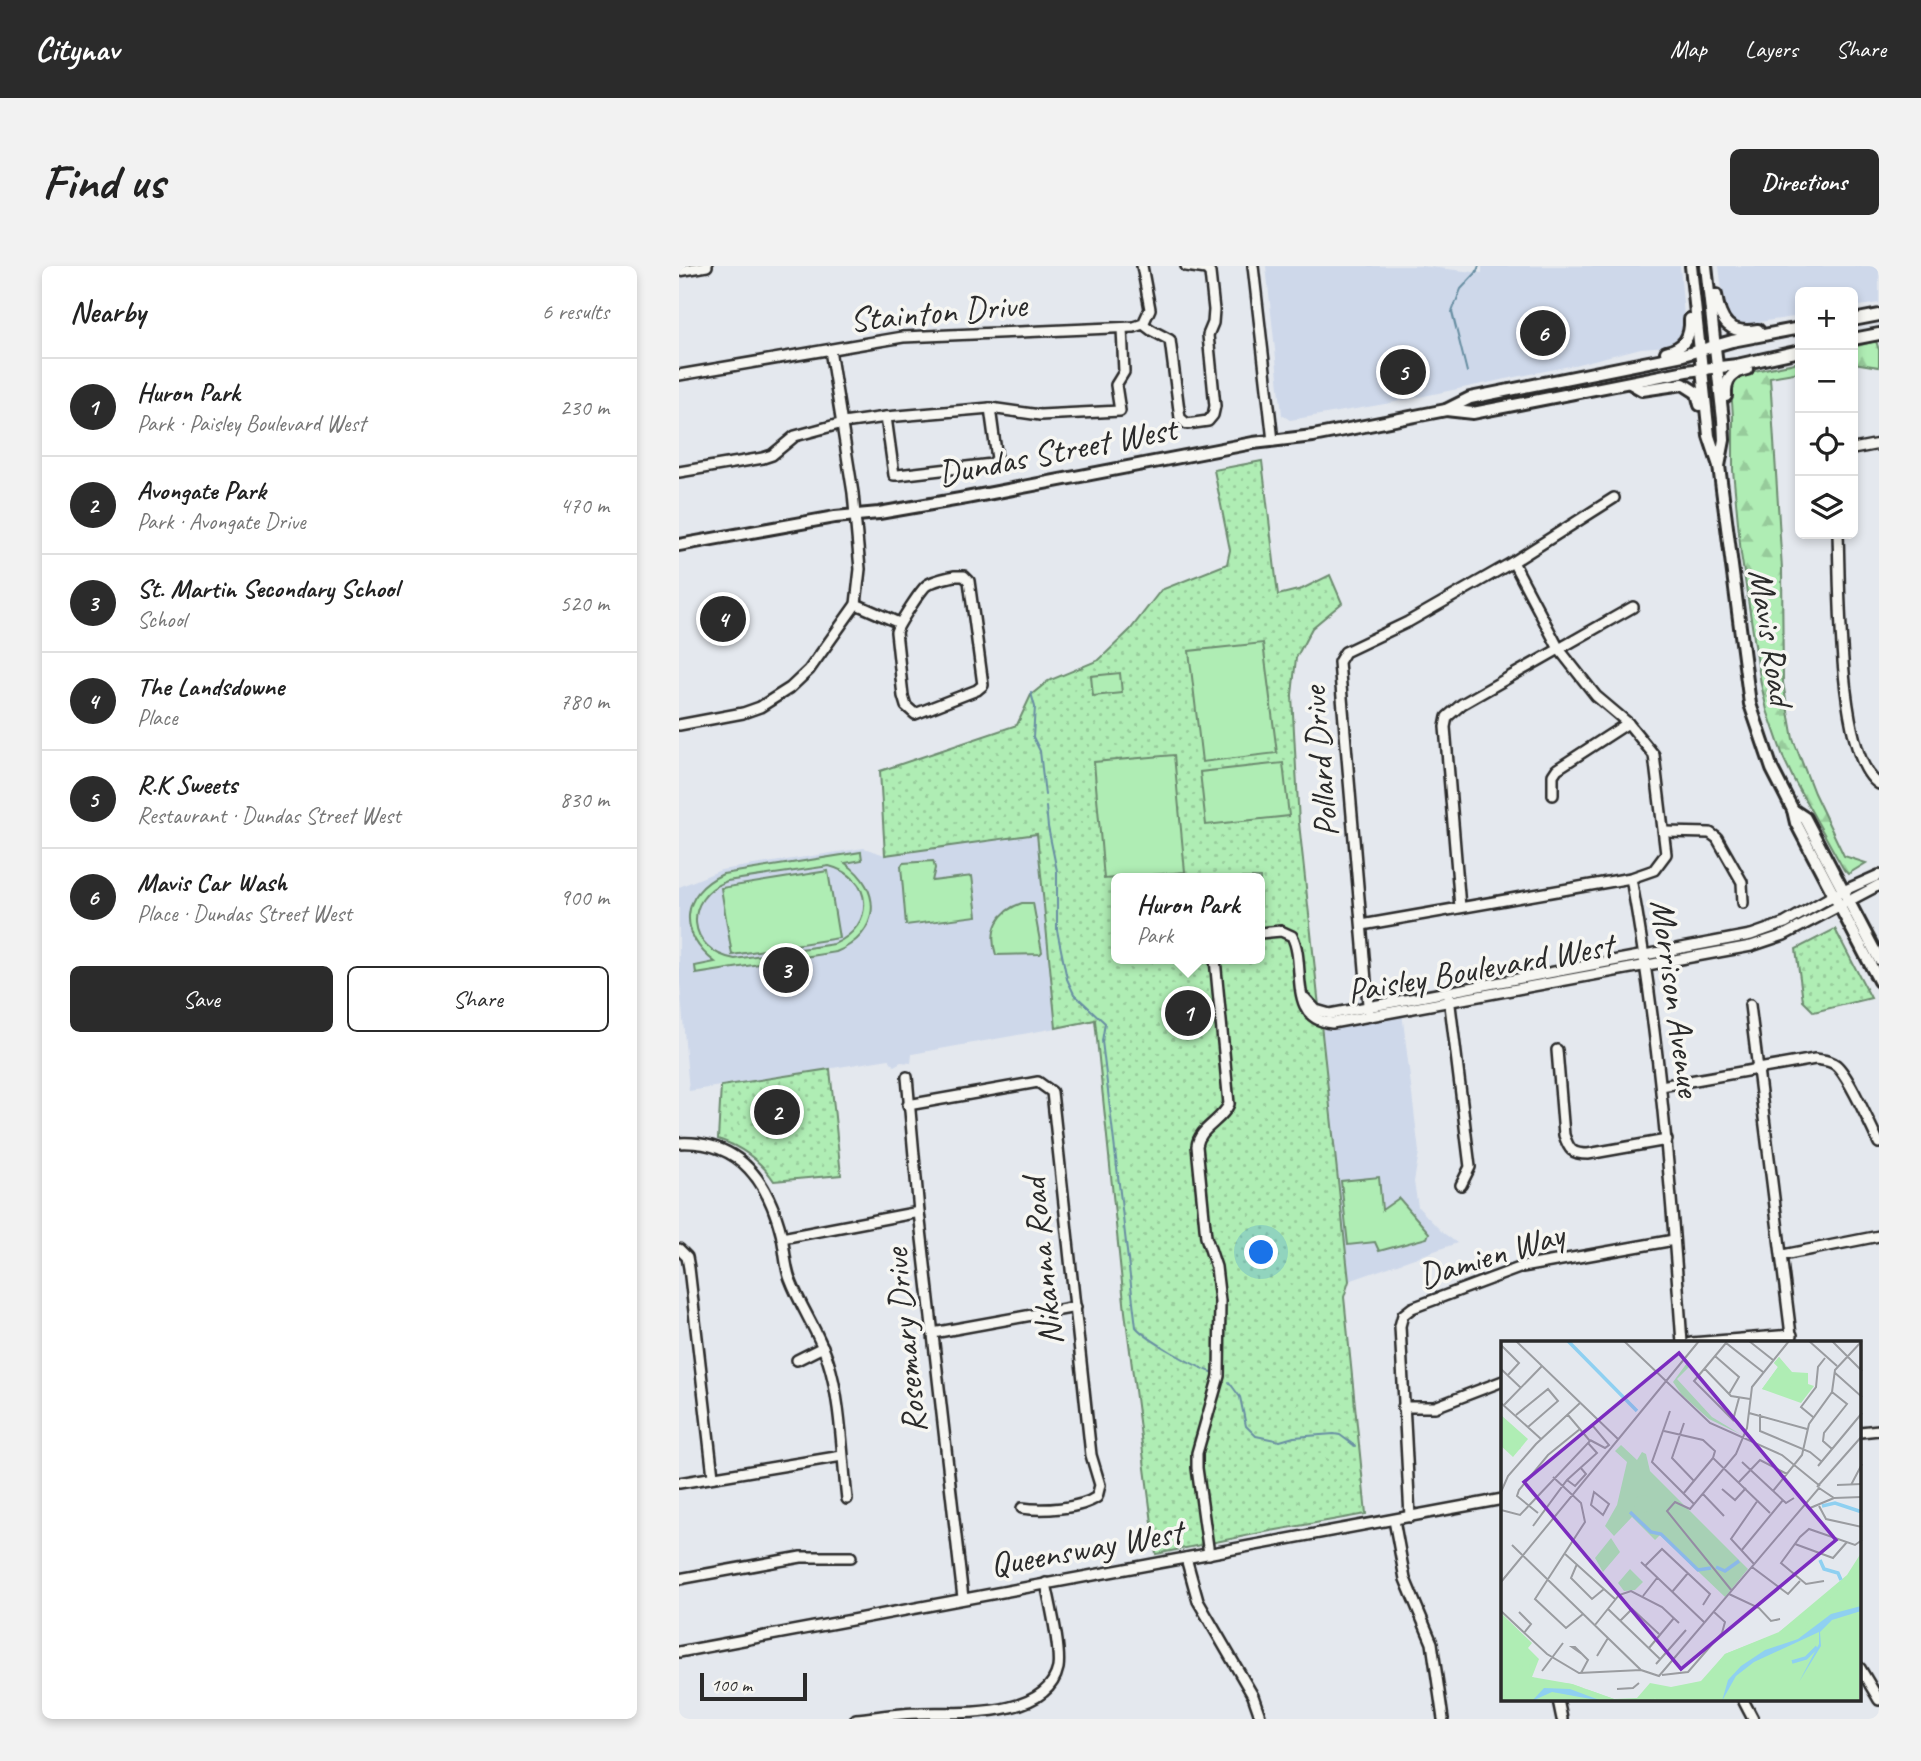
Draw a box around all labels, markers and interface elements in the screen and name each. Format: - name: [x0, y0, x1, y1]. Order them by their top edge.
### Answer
- text: Citynav: [35, 28, 119, 70]
- text: Map: [1670, 34, 1707, 64]
- text: Layers: [1745, 34, 1798, 64]
- text: Share: [1836, 34, 1886, 64]
- button: Directions: [1730, 149, 1879, 215]
- text: Find us: [42, 151, 164, 213]
- street label: Stainton Drive: [848, 282, 1031, 342]
- map controls: [1795, 287, 1858, 539]
- button: +: [1795, 287, 1858, 350]
- text: Nearby: [70, 293, 146, 331]
- text: 6 results: [542, 297, 609, 326]
- pin: 6: [1520, 307, 1566, 359]
- pin: 5: [1380, 346, 1426, 398]
- button: −: [1795, 350, 1858, 413]
- text: Huron Park: [137, 376, 240, 409]
- text: 1: [88, 393, 98, 422]
- text: 230 m: [560, 393, 609, 422]
- street label: Dundas Street West: [934, 405, 1183, 496]
- text: Park · Paisley Boulevard West: [137, 409, 366, 438]
- button: locate: [1795, 413, 1858, 476]
- text: Avongate Park: [137, 474, 266, 507]
- button: layers: [1795, 476, 1858, 539]
- text: 2: [88, 491, 98, 520]
- text: 470 m: [560, 491, 609, 520]
- text: Park · Avongate Drive: [137, 507, 305, 536]
- street label: Mavis Road: [1738, 566, 1805, 713]
- text: St. Martin Secondary School: [137, 572, 399, 605]
- text: 3: [88, 589, 98, 618]
- text: 520 m: [560, 589, 609, 618]
- pin: 4: [700, 593, 746, 645]
- text: School: [137, 605, 186, 634]
- text: The Landsdowne: [137, 670, 284, 703]
- street label: Pollard Drive: [1291, 682, 1349, 839]
- text: 4: [88, 687, 98, 716]
- text: 780 m: [560, 687, 609, 716]
- text: Place: [137, 703, 177, 732]
- text: R.K Sweets: [137, 768, 237, 801]
- text: 5: [88, 785, 98, 814]
- text: 830 m: [560, 785, 609, 814]
- text: Restaurant · Dundas Street West: [137, 801, 401, 830]
- text: Mavis Car Wash: [137, 866, 287, 899]
- popup: [1111, 873, 1265, 964]
- text: 6: [88, 883, 98, 912]
- text: 900 m: [560, 883, 609, 912]
- text: Huron Park: [1137, 888, 1239, 921]
- street label: Morrison Avenue: [1640, 897, 1712, 1102]
- text: Place · Dundas Street West: [137, 899, 352, 928]
- text: Park: [1137, 921, 1173, 950]
- street label: Paisley Boulevard West: [1344, 922, 1621, 1014]
- pin: 3: [763, 944, 809, 996]
- button: Save: [70, 966, 333, 1032]
- button: Share: [347, 966, 609, 1032]
- pin: 1: [1165, 987, 1211, 1039]
- pin: 2: [754, 1086, 800, 1138]
- street label: Nikanna Road: [1010, 1171, 1073, 1348]
- street label: Damien Way: [1413, 1211, 1572, 1298]
- your location: [1244, 1235, 1278, 1269]
- street label: Rosemary Drive: [873, 1244, 937, 1435]
- inset map: [1501, 1341, 1861, 1702]
- street label: Queensway West: [986, 1508, 1190, 1587]
- scale bar: [700, 1670, 807, 1702]
- text: 100 m: [711, 1673, 752, 1697]

